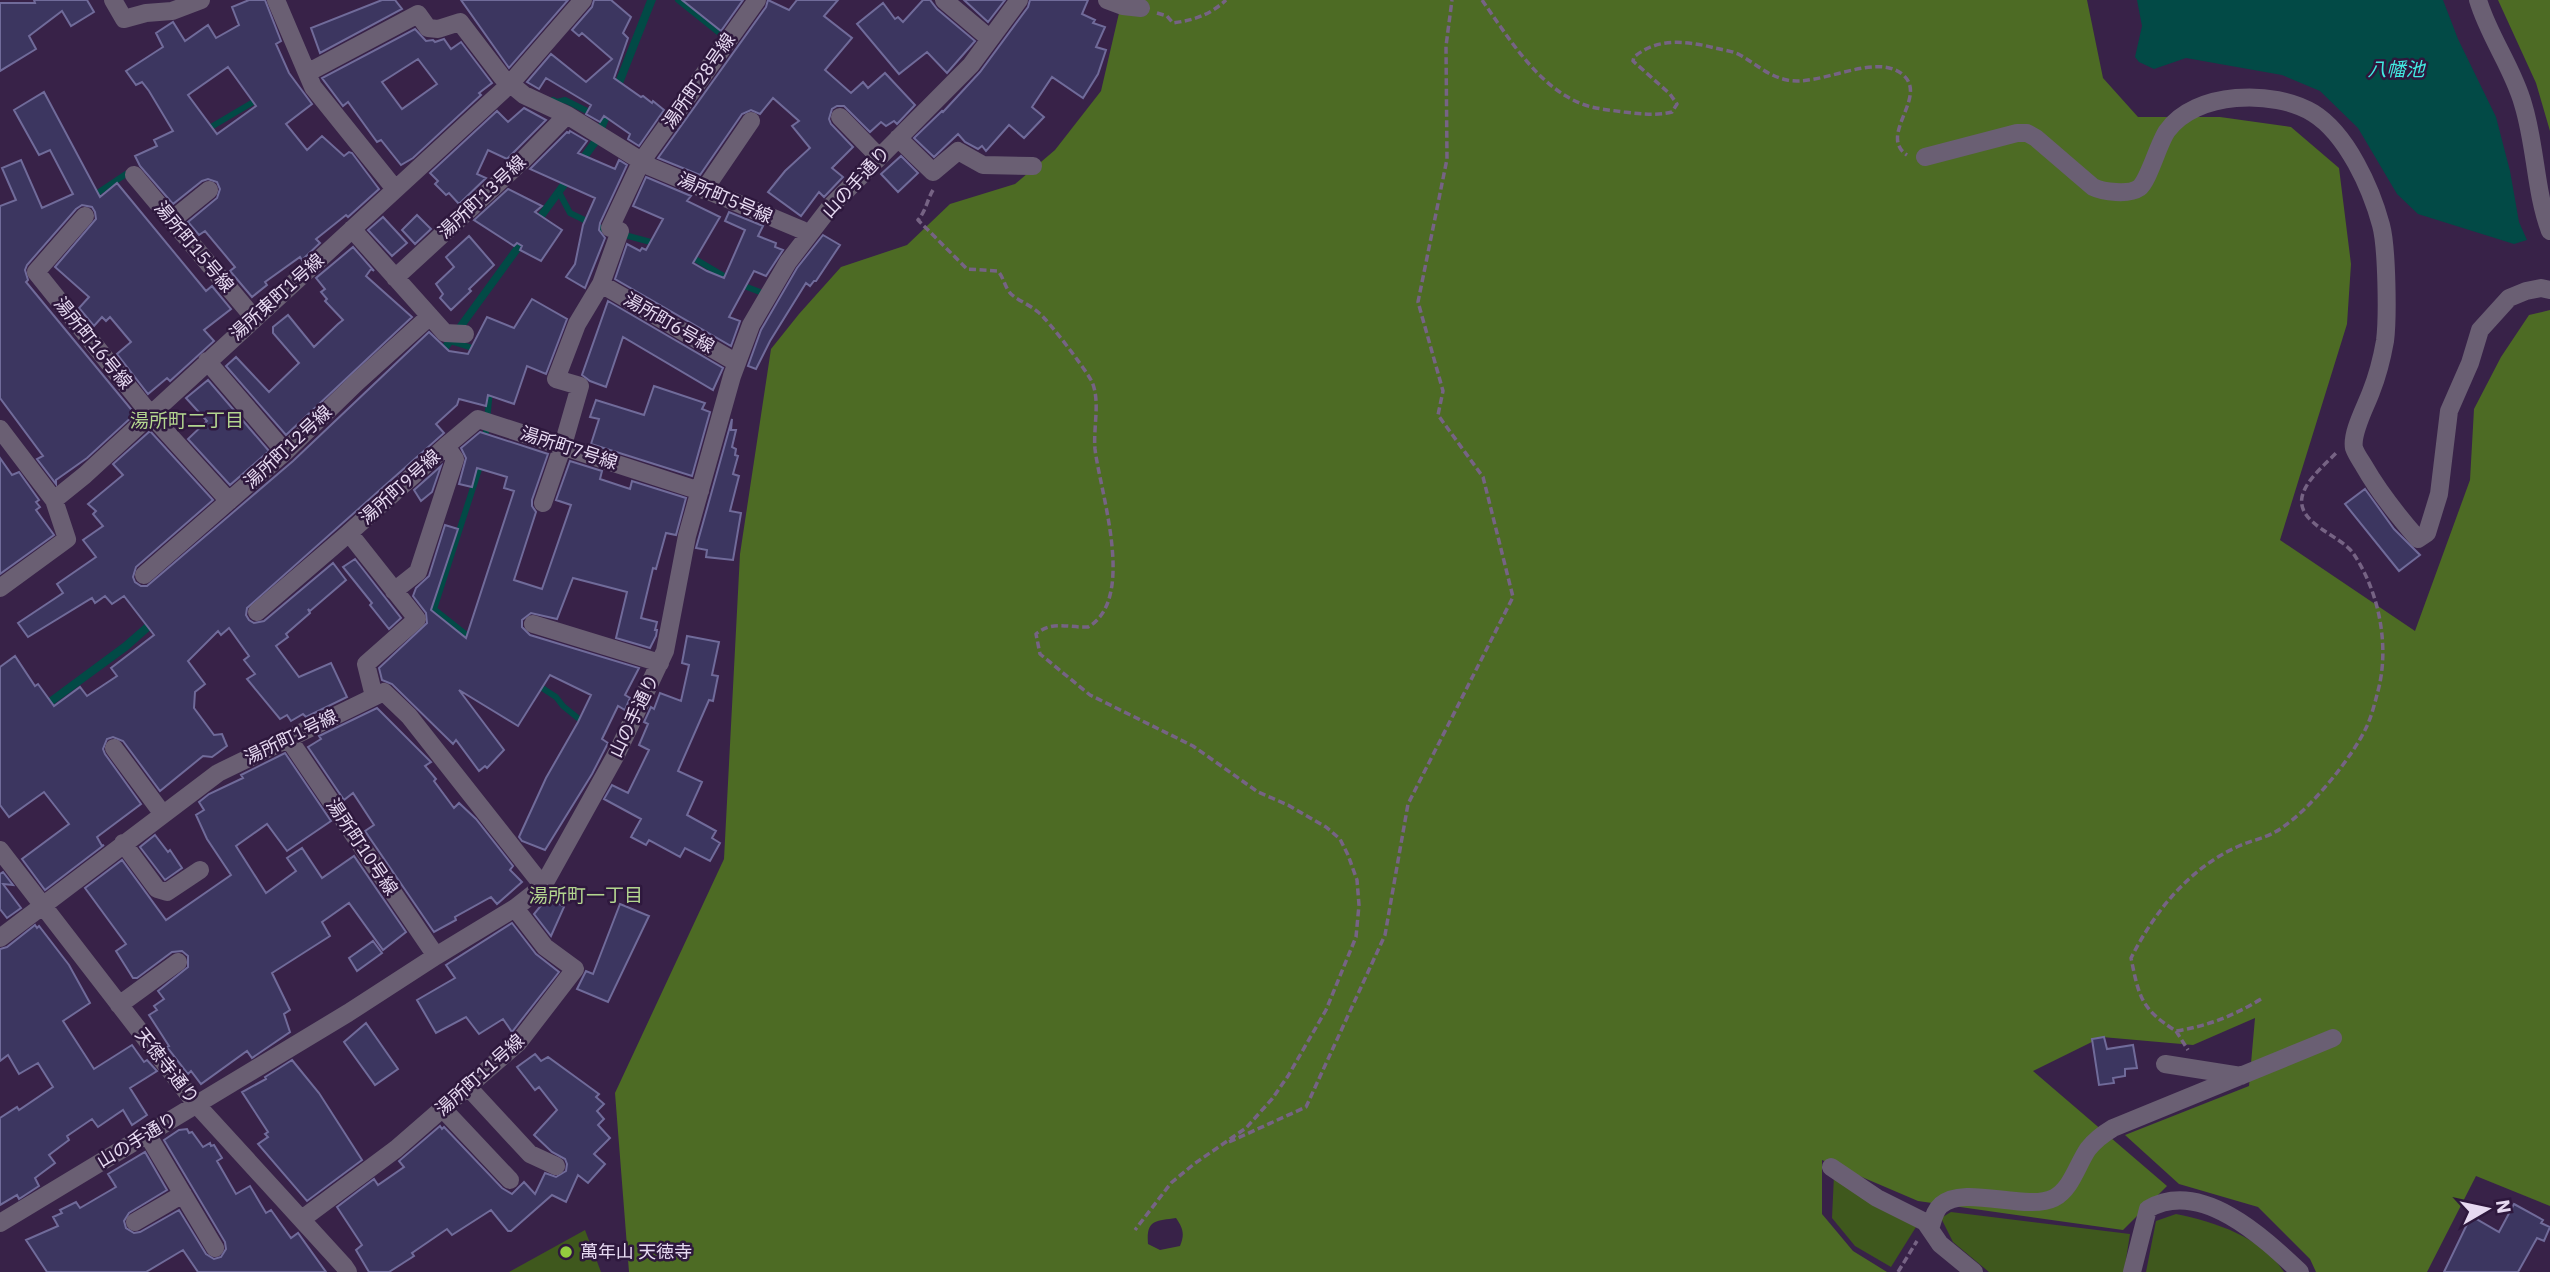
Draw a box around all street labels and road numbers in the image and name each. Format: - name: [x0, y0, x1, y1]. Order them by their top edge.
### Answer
- street label: 湯所町28号線: [657, 28, 740, 133]
- street label: 山の手通り: [817, 141, 895, 222]
- street label: 湯所町13号線: [433, 150, 530, 243]
- street label: 湯所町5号線: [674, 167, 776, 228]
- street label: 湯所町15号線: [150, 197, 239, 297]
- street label: 湯所東町1号線: [225, 248, 329, 345]
- street label: 湯所町6号線: [620, 287, 719, 358]
- street label: 湯所町16号線: [49, 292, 137, 393]
- street label: 湯所町12号線: [239, 400, 336, 493]
- street label: 湯所町7号線: [518, 421, 621, 474]
- street label: 湯所町9号線: [355, 444, 445, 529]
- street label: 山の手通り: [603, 670, 664, 761]
- street label: 湯所町1号線: [240, 704, 341, 769]
- street label: 湯所町10号線: [322, 794, 403, 899]
- street label: 天徳寺通り: [131, 1023, 204, 1108]
- street label: 湯所町11号線: [430, 1029, 529, 1121]
- street label: 山の手通り: [92, 1107, 181, 1173]

